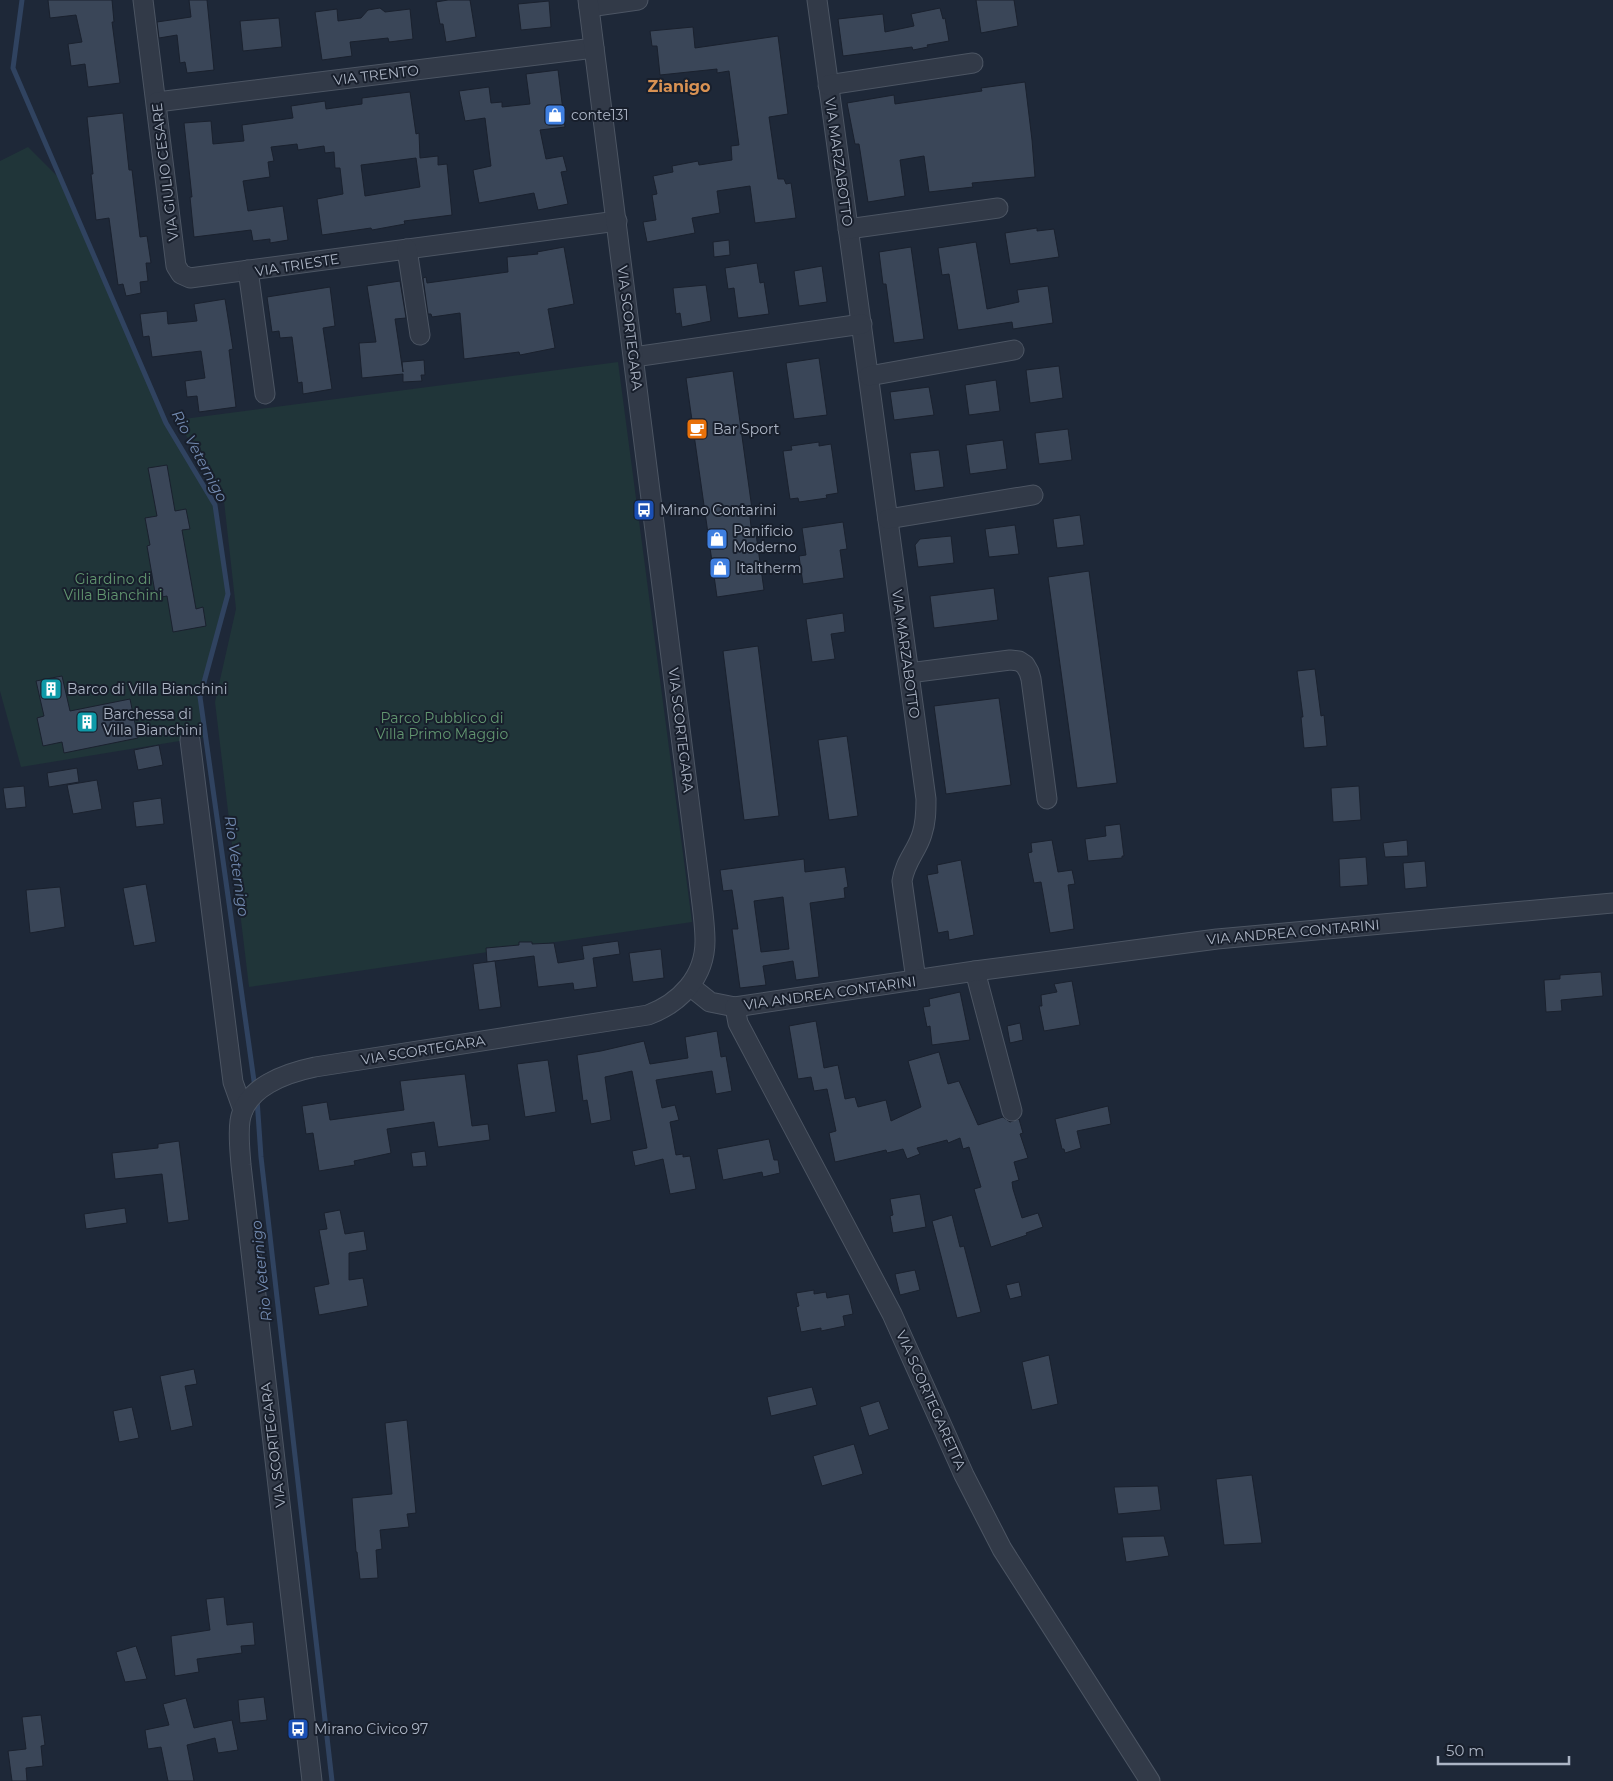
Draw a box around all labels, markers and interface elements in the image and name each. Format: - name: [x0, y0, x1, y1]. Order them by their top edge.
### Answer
- street label: VIA TRENTO: [332, 61, 420, 89]
- district label: Zianigo: [648, 77, 710, 96]
- street label: VIA MARZABOTTO: [821, 96, 857, 228]
- street label: VIA GIULIO CESARE: [148, 102, 182, 242]
- shop icon: conte131: [543, 103, 567, 127]
- place label: conte131: [571, 106, 629, 124]
- street label: VIA TRIESTE: [254, 249, 340, 281]
- street label: VIA SCORTEGARA: [613, 265, 647, 392]
- water label: Rio Veternigo: [168, 407, 232, 505]
- cafe icon: Bar Sport: [685, 417, 709, 441]
- place label: Bar Sport: [713, 420, 780, 438]
- bus stop icon: Mirano Contarini: [632, 498, 656, 522]
- place label: Mirano Contarini: [660, 501, 776, 519]
- place label: Panificio Moderno: [733, 522, 797, 556]
- shop icon: Panificio Moderno: [705, 527, 729, 551]
- shop icon: Italtherm: [708, 556, 732, 580]
- place label: Italtherm: [736, 559, 802, 577]
- park label: Giardino di Villa Bianchini: [63, 570, 163, 604]
- street label: VIA MARZABOTTO: [888, 588, 924, 720]
- street label: VIA SCORTEGARA: [664, 667, 698, 794]
- building icon: Barco di Villa Bianchini: [39, 677, 63, 701]
- place label: Barco di Villa Bianchini: [67, 680, 227, 698]
- place label: Barchessa di Villa Bianchini: [103, 705, 202, 739]
- park label: Parco Pubblico di Villa Primo Maggio: [376, 709, 508, 743]
- building icon: Barchessa di Villa Bianchini: [75, 710, 99, 734]
- water label: Rio Veternigo: [221, 814, 253, 918]
- street label: VIA ANDREA CONTARINI: [1206, 915, 1380, 949]
- street label: VIA ANDREA CONTARINI: [743, 972, 917, 1014]
- street label: VIA SCORTEGARA: [360, 1031, 487, 1069]
- water label: Rio Veternigo: [246, 1220, 276, 1322]
- street label: VIA SCORTEGARETTA: [892, 1327, 970, 1473]
- street label: VIA SCORTEGARA: [256, 1381, 290, 1508]
- bus stop icon: Mirano Civico 97: [286, 1717, 310, 1741]
- place label: Mirano Civico 97: [314, 1720, 428, 1738]
- scale bar: [1438, 1734, 1569, 1766]
- text: 50 m: [1446, 1741, 1484, 1760]

